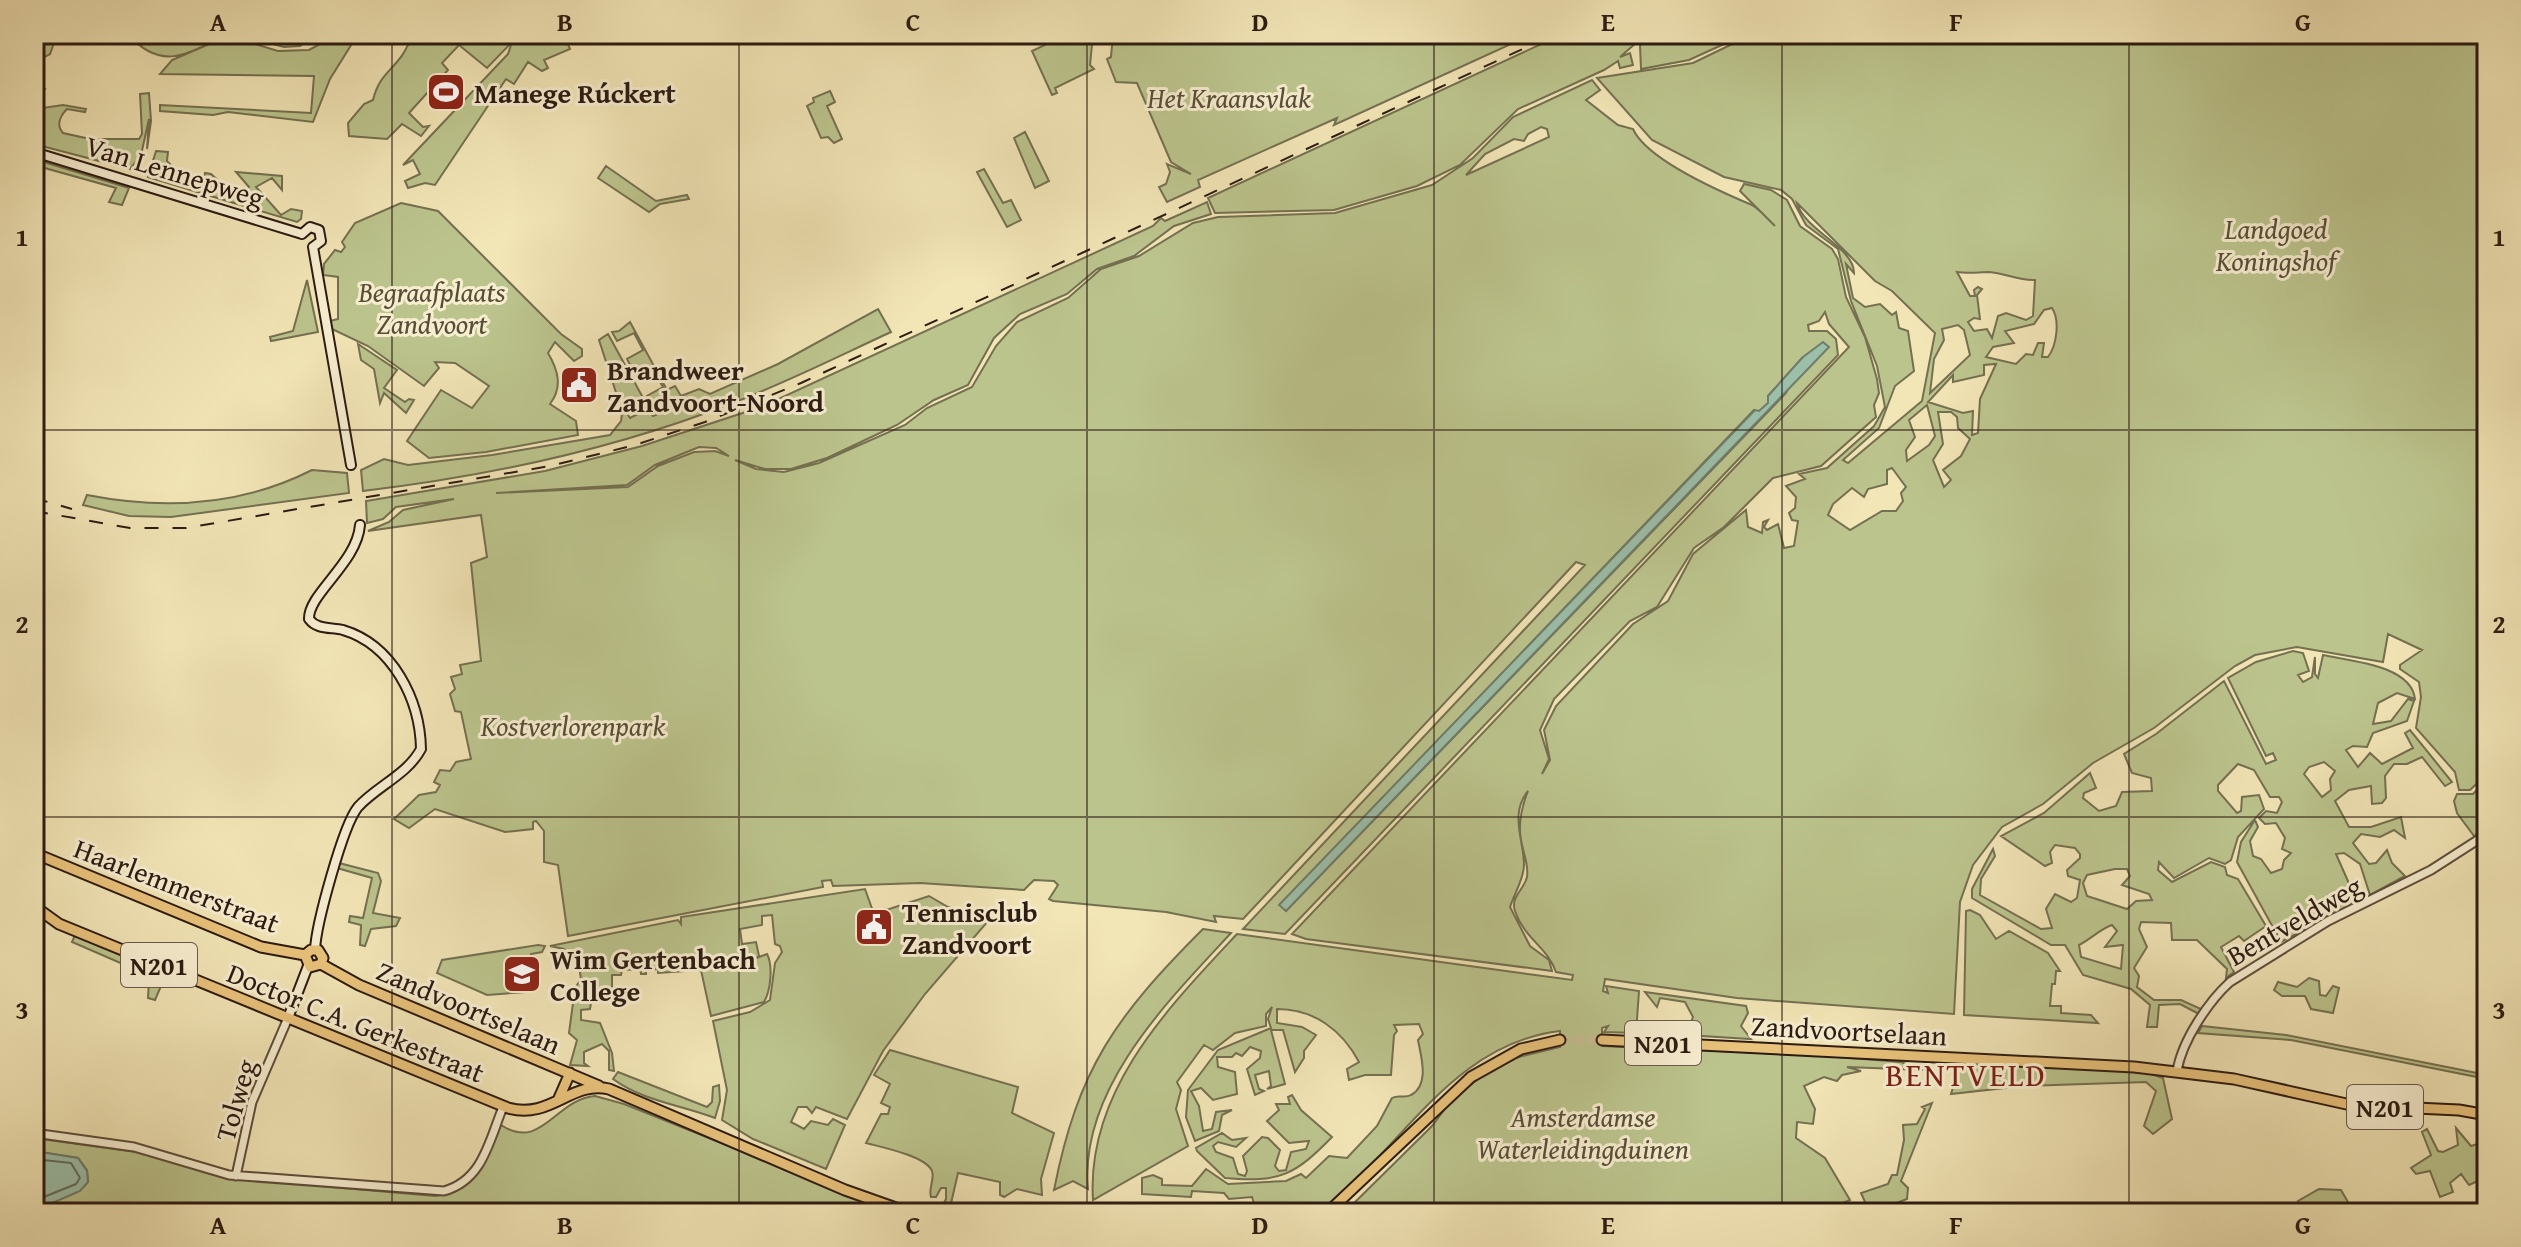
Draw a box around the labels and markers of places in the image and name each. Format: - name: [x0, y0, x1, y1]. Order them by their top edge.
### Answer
- sports icon: Manege Rúckert: [425, 71, 467, 113]
- place label: Manege Rúckert: [474, 72, 676, 113]
- place label: Brandweer Zandvoort-Noord: [607, 349, 825, 422]
- public building icon: Brandweer Zandvoort-Noord: [558, 364, 600, 406]
- place label: Tennisclub Zandvoort: [902, 891, 1038, 964]
- public building icon: Tennisclub Zandvoort: [853, 906, 895, 948]
- place label: Wim Gertenbach College: [550, 938, 756, 1011]
- school or university icon: Wim Gertenbach College: [501, 953, 543, 995]

